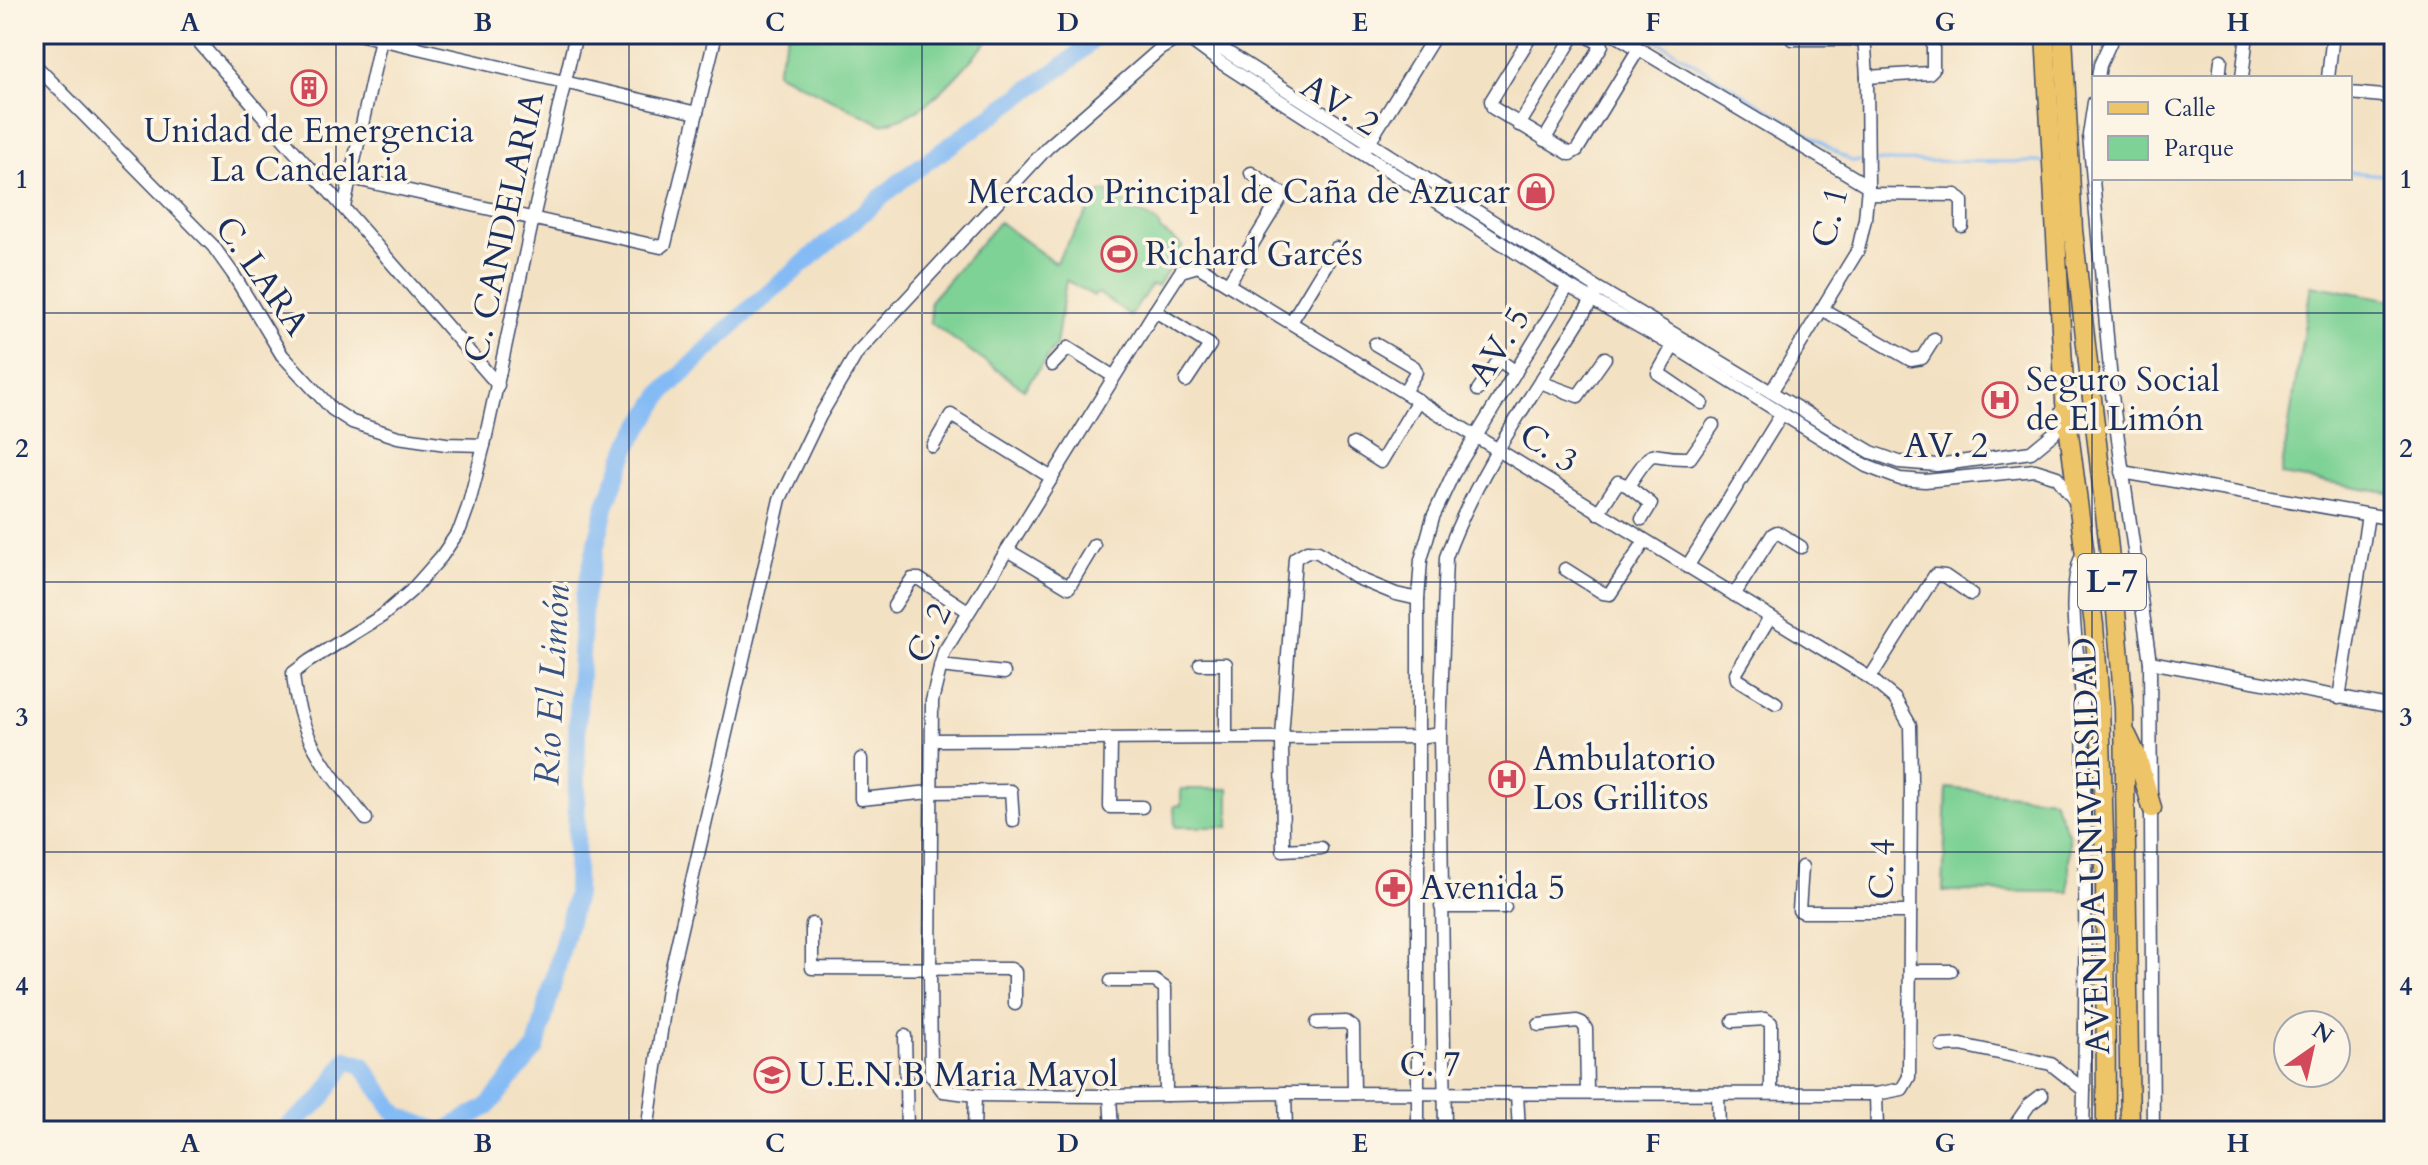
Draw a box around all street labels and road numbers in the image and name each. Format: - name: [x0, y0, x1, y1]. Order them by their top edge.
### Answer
- street label: AV. 2: [1292, 63, 1388, 147]
- street label: C. CANDELARIA: [453, 87, 555, 367]
- street label: C. 1: [1800, 182, 1860, 252]
- street label: C. LARA: [204, 207, 320, 346]
- street label: AV. 5: [1457, 298, 1541, 394]
- street label: C. 3: [1511, 412, 1587, 484]
- street label: AV. 2: [1904, 423, 1988, 469]
- road number: L-7: [2078, 554, 2146, 610]
- street label: C. 2: [895, 596, 963, 670]
- street label: AVENIDA UNIVERSIDAD: [2061, 636, 2121, 1056]
- street label: C. 4: [1858, 838, 1906, 900]
- street label: C. 7: [1399, 1042, 1461, 1088]

